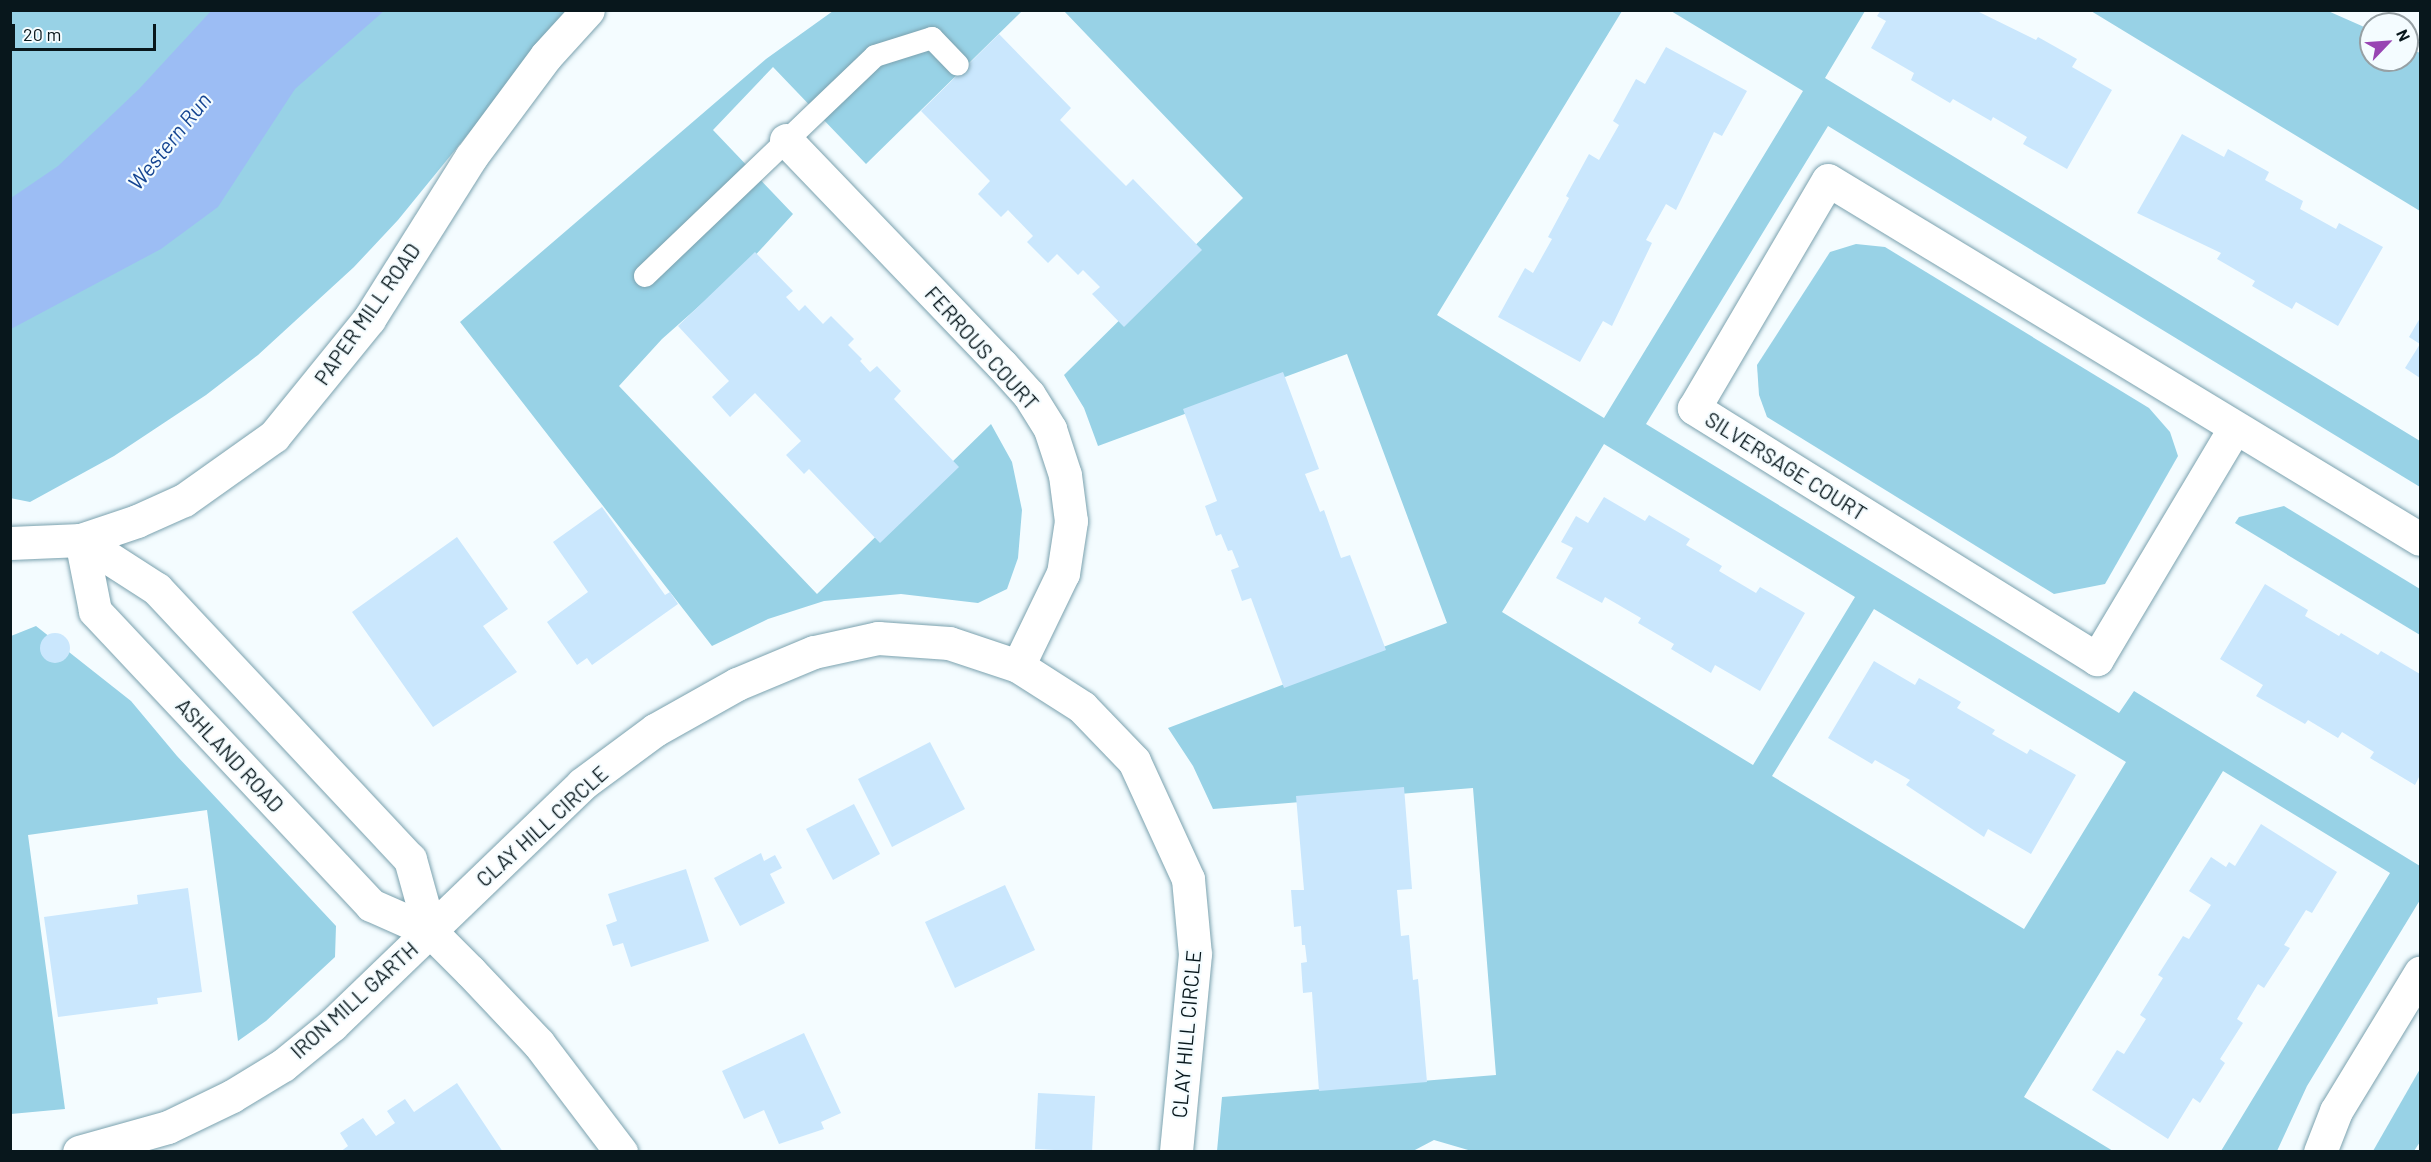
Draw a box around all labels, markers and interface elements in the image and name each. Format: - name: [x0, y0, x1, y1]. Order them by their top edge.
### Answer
- scale bar: [15, 12, 159, 50]
- north arrow: [2359, 12, 2419, 72]
- text: 20 m: [23, 23, 61, 45]
- text: N: [2393, 26, 2415, 44]
- water label: Western Run: [122, 87, 216, 195]
- street label: PAPER MILL ROAD: [309, 238, 425, 390]
- street label: FERROUS COURT: [920, 281, 1044, 415]
- street label: SILVERSAGE COURT: [1701, 406, 1871, 526]
- street label: ASHLAND ROAD: [171, 693, 289, 817]
- street label: CLAY HILL CIRCLE: [471, 760, 613, 892]
- street label: IRON MILL GARTH: [285, 936, 423, 1064]
- street label: CLAY HILL CIRCLE: [1166, 949, 1206, 1119]

